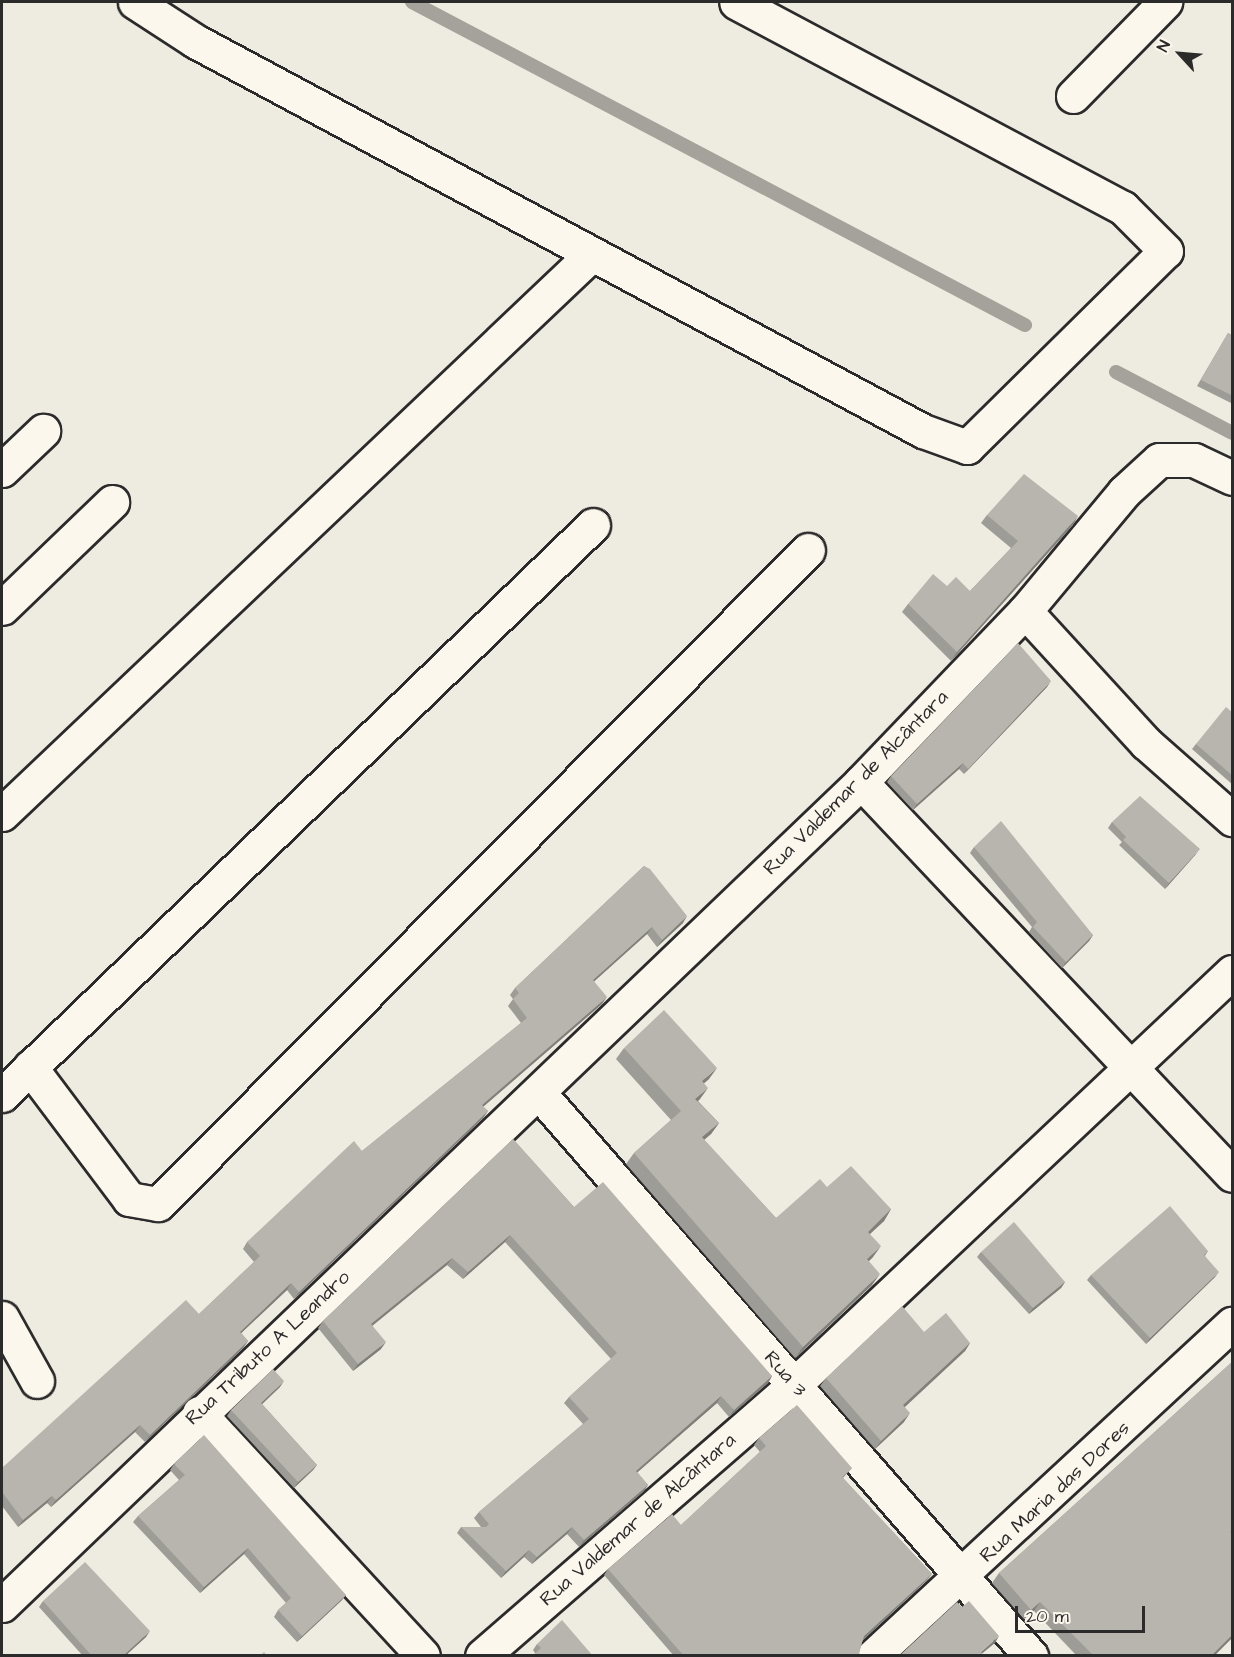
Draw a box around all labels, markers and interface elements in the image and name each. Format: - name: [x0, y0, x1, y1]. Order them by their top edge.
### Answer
- north arrow: [1150, 24, 1210, 84]
- text: N: [1152, 37, 1176, 55]
- street label: Rua Valdemar de Alcântara: [759, 686, 953, 880]
- street label: Rua Tributo A Leandro: [181, 1266, 355, 1430]
- street label: Rua 3: [759, 1346, 811, 1402]
- street label: Rua Maria das Dores: [975, 1416, 1135, 1568]
- street label: Rua Valdemar de Alcântara: [535, 1428, 741, 1612]
- scale bar: [1018, 1594, 1148, 1632]
- text: 20 m: [1026, 1604, 1069, 1629]

